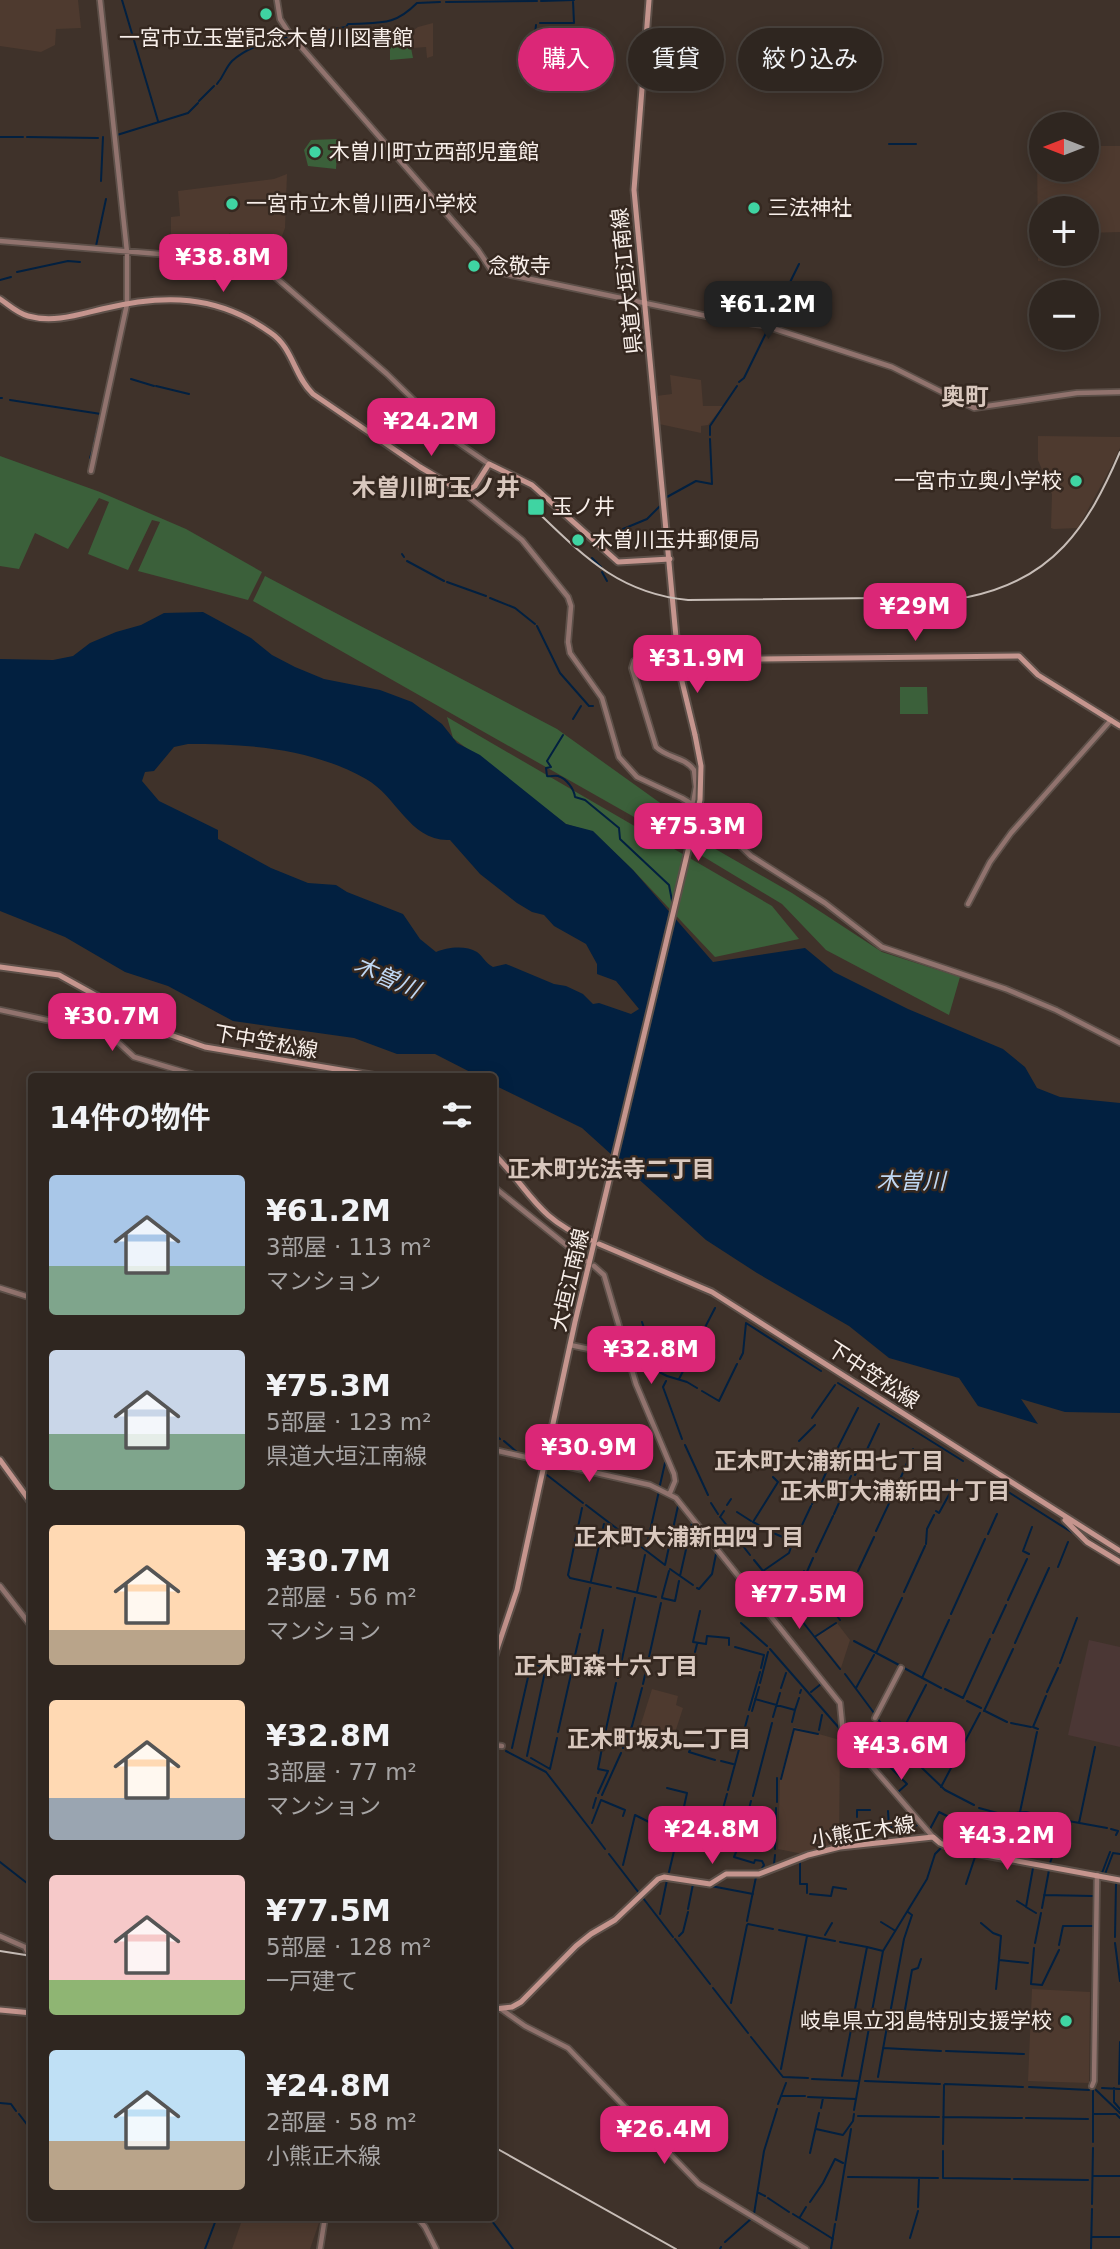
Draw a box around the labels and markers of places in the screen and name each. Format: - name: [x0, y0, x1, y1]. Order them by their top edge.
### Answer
- marker: 一宮市立玉堂記念木曽川図書館: [258, 6, 274, 22]
- place label: 一宮市立玉堂記念木曽川図書館: [119, 26, 413, 50]
- place label: 木曽川町立西部児童館: [329, 140, 539, 164]
- marker: 木曽川町立西部児童館: [307, 144, 323, 160]
- place label: 一宮市立木曽川西小学校: [246, 192, 477, 216]
- marker: 一宮市立木曽川西小学校: [224, 196, 240, 212]
- place label: 三法神社: [768, 196, 852, 220]
- marker: 三法神社: [746, 200, 762, 216]
- pin: ¥38.8M: [166, 234, 280, 294]
- place label: 念敬寺: [488, 254, 551, 278]
- marker: 念敬寺: [466, 258, 482, 274]
- pin: ¥61.2M: [711, 282, 825, 341]
- pin: ¥24.2M: [374, 398, 488, 458]
- place label: 一宮市立奥小学校: [894, 469, 1062, 493]
- marker: 一宮市立奥小学校: [1068, 473, 1084, 489]
- place label: 玉ノ井: [552, 495, 615, 519]
- marker: 玉ノ井: [526, 497, 546, 517]
- place label: 木曽川玉井郵便局: [592, 528, 760, 552]
- marker: 木曽川玉井郵便局: [570, 532, 586, 548]
- pin: ¥29M: [874, 584, 956, 643]
- pin: ¥31.9M: [640, 636, 754, 695]
- pin: ¥75.3M: [641, 804, 755, 863]
- pin: ¥30.7M: [55, 993, 169, 1053]
- pin: ¥32.8M: [594, 1326, 708, 1386]
- pin: ¥30.9M: [532, 1424, 646, 1484]
- pin: ¥77.5M: [742, 1572, 856, 1631]
- pin: ¥43.6M: [844, 1722, 958, 1782]
- pin: ¥24.8M: [655, 1806, 769, 1866]
- pin: ¥43.2M: [950, 1812, 1064, 1872]
- place label: 岐阜県立羽島特別支援学校: [800, 2009, 1052, 2033]
- marker: 岐阜県立羽島特別支援学校: [1058, 2013, 1074, 2029]
- pin: ¥26.4M: [607, 2106, 721, 2166]

